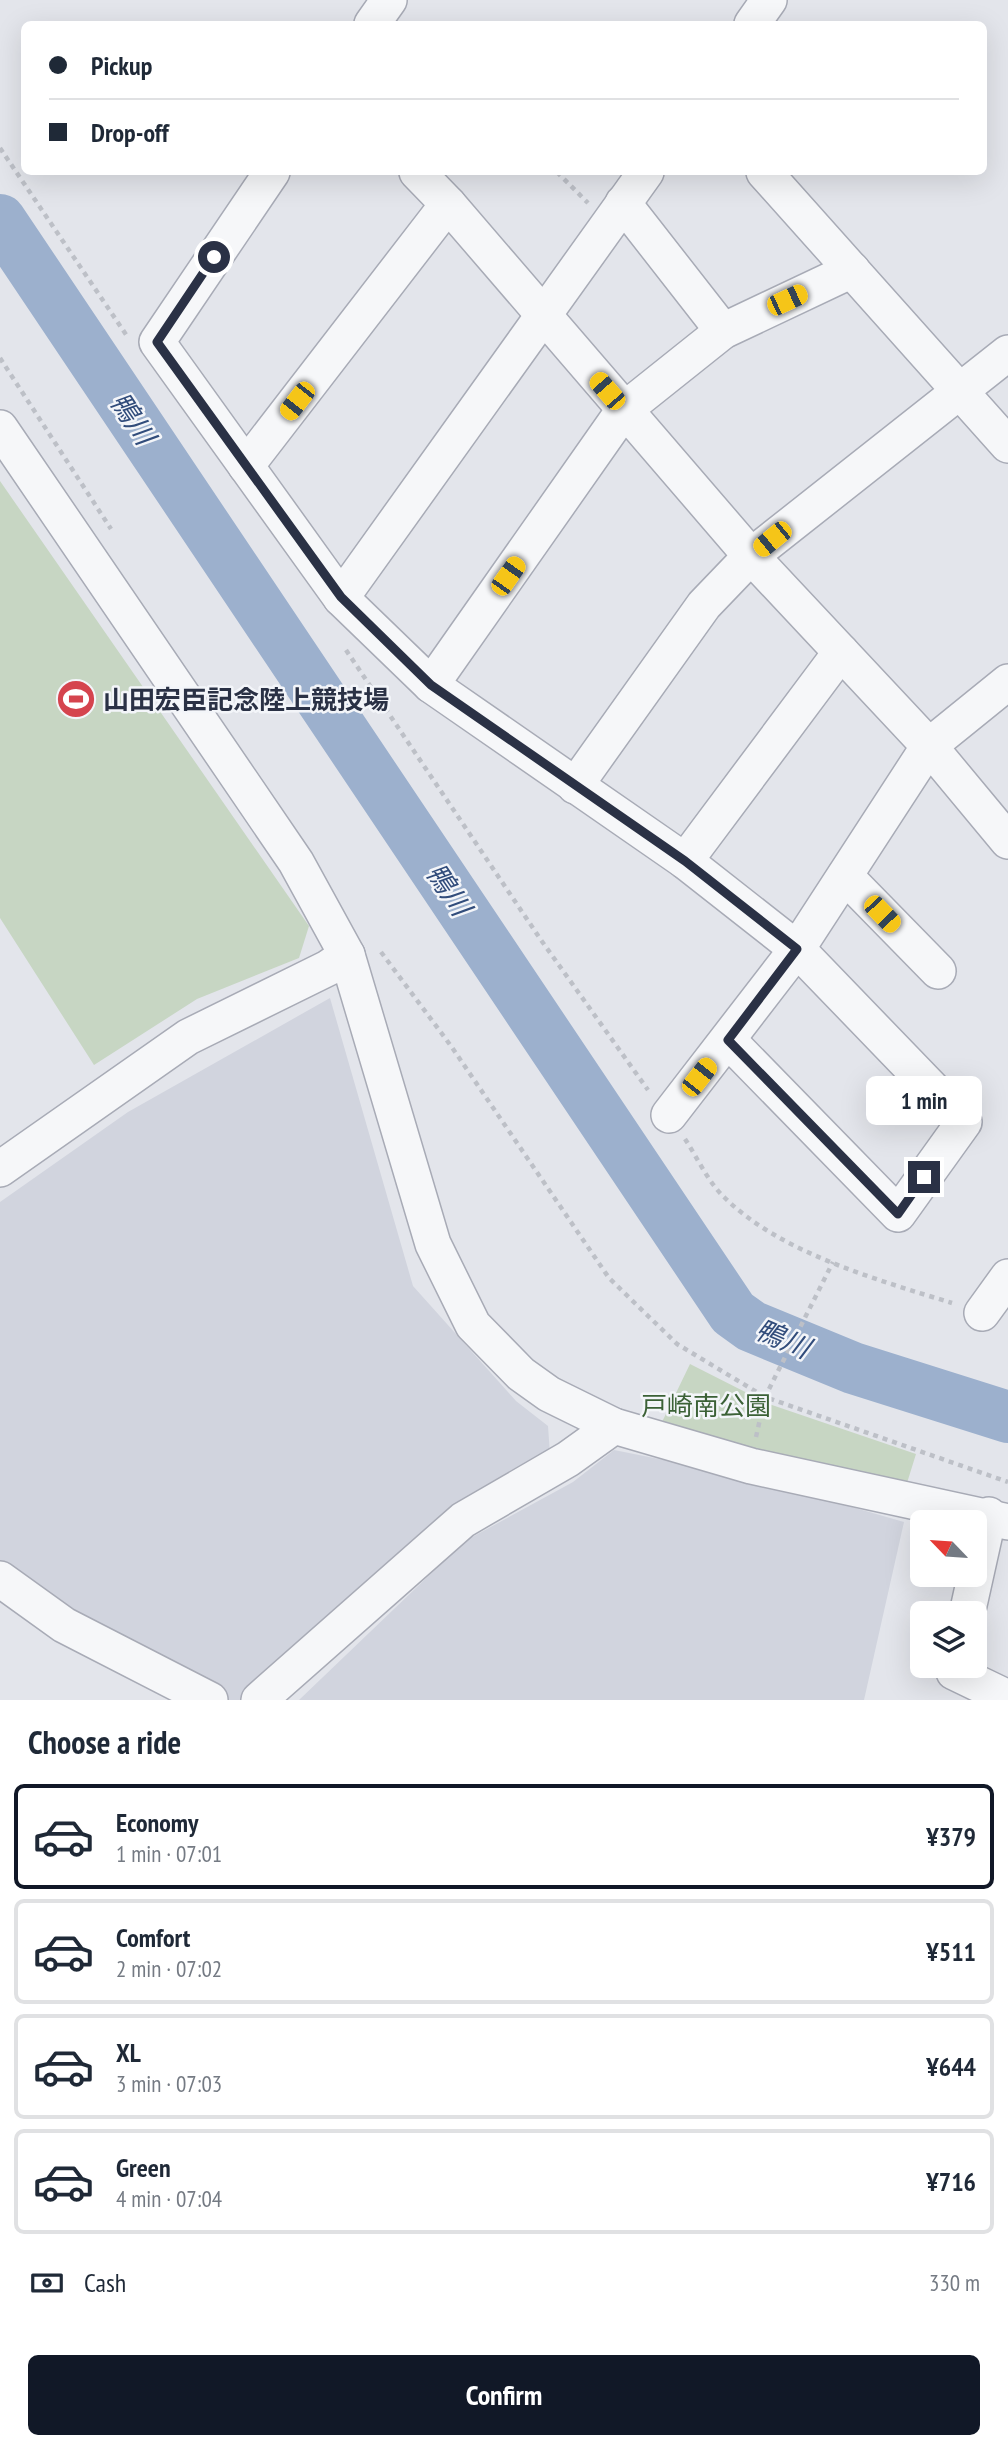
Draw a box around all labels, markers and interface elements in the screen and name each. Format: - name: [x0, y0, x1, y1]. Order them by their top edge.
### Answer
- text: Pickup: [91, 49, 152, 82]
- text: Drop-off: [91, 116, 169, 149]
- route start: [198, 241, 230, 273]
- car: [764, 282, 811, 318]
- car: [586, 368, 629, 414]
- car: [276, 378, 319, 424]
- water label: 鴨川: [102, 384, 166, 454]
- car: [750, 518, 795, 560]
- car: [488, 553, 529, 599]
- sports icon: 山田宏臣記念陸上競技場: [55, 678, 97, 720]
- place label: 山田宏臣記念陸上競技場: [103, 683, 389, 716]
- water label: 鴨川: [418, 855, 482, 925]
- car: [860, 892, 905, 936]
- car: [678, 1054, 721, 1100]
- callout: 1 min: [866, 1076, 982, 1124]
- text: 1 min: [901, 1086, 947, 1115]
- route end: [908, 1161, 940, 1193]
- water label: 鴨川: [750, 1310, 819, 1367]
- park label: 戸崎南公園: [641, 1389, 771, 1422]
- north arrow: [910, 1510, 987, 1587]
- map controls: [910, 1510, 987, 1678]
- button: layers: [910, 1601, 987, 1678]
- text: Choose a ride: [28, 1721, 181, 1763]
- icon: car: [32, 1805, 95, 1868]
- text: Economy: [116, 1806, 198, 1839]
- text: ¥379: [926, 1820, 976, 1853]
- text: 1 min · 07:01: [116, 1839, 222, 1868]
- icon: car: [32, 1920, 95, 1983]
- text: Comfort: [116, 1921, 190, 1954]
- text: ¥511: [926, 1935, 976, 1968]
- text: 2 min · 07:02: [116, 1954, 222, 1983]
- icon: car: [32, 2035, 95, 2098]
- text: XL: [116, 2036, 141, 2069]
- text: ¥644: [926, 2050, 976, 2083]
- text: 3 min · 07:03: [116, 2069, 222, 2098]
- icon: car: [32, 2150, 95, 2213]
- text: Green: [116, 2151, 171, 2184]
- text: ¥716: [926, 2165, 976, 2198]
- text: 4 min · 07:04: [116, 2184, 222, 2213]
- icon: cash: [28, 2264, 66, 2302]
- text: Cash: [84, 2266, 126, 2299]
- text: 330 m: [929, 2268, 980, 2297]
- button: Confirm: [28, 2355, 980, 2435]

